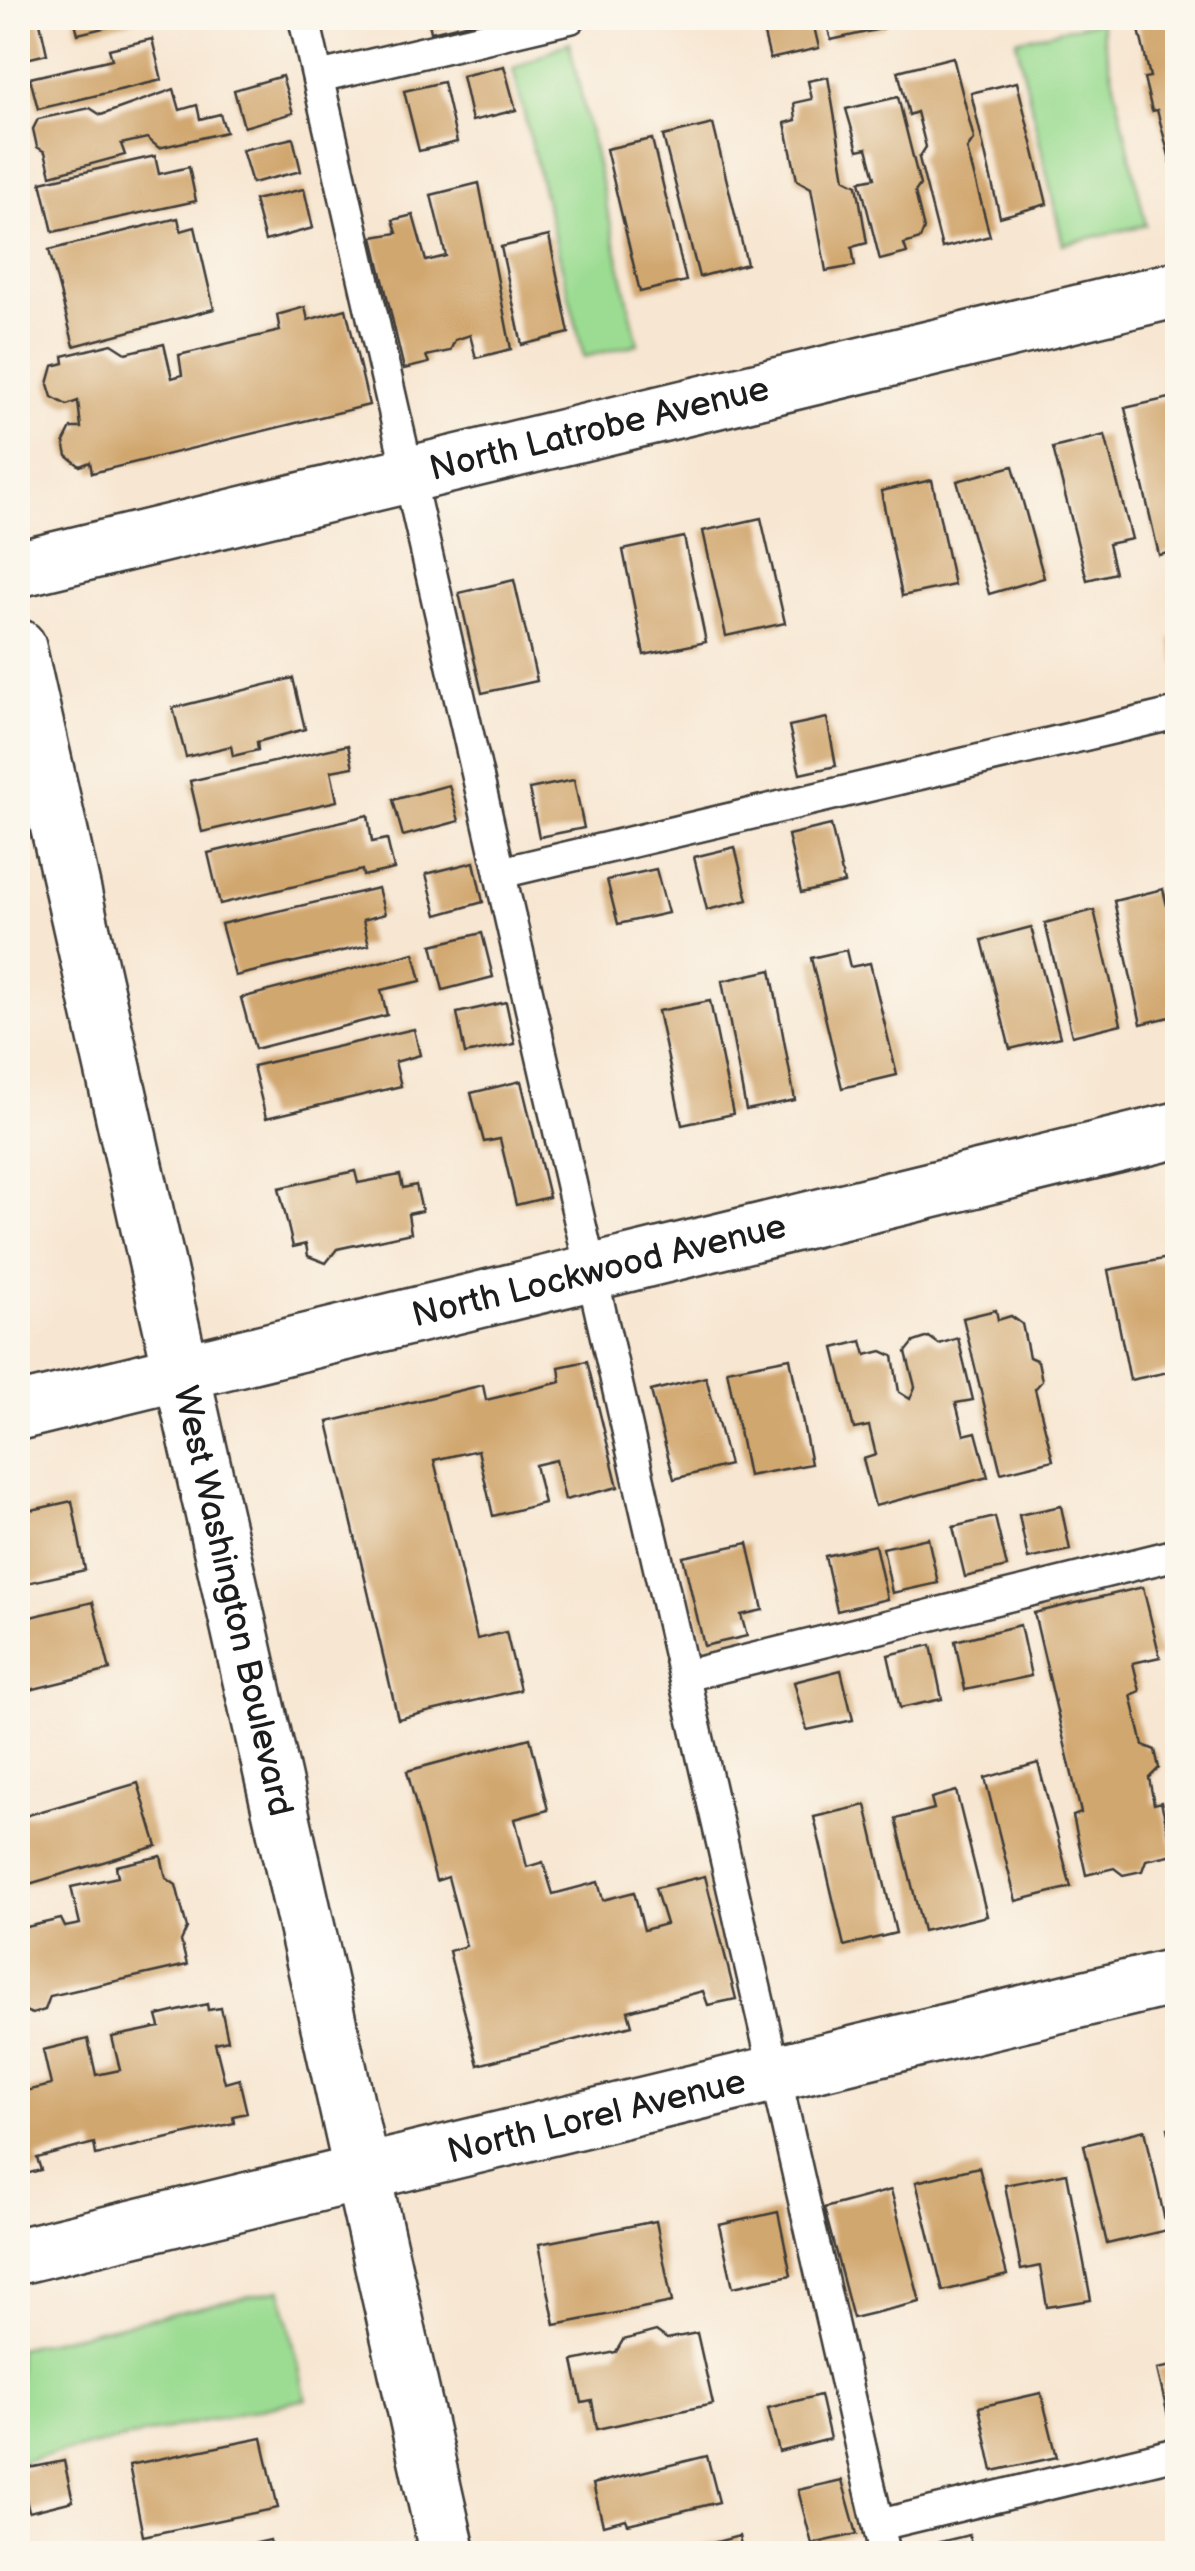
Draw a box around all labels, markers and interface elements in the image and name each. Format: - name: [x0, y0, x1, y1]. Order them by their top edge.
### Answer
- street label: North Latrobe Avenue: [425, 367, 773, 490]
- street label: North Lockwood Avenue: [408, 1205, 791, 1337]
- street label: West Washington Boulevard: [164, 1382, 302, 1820]
- street label: North Lorel Avenue: [443, 2060, 750, 2173]

